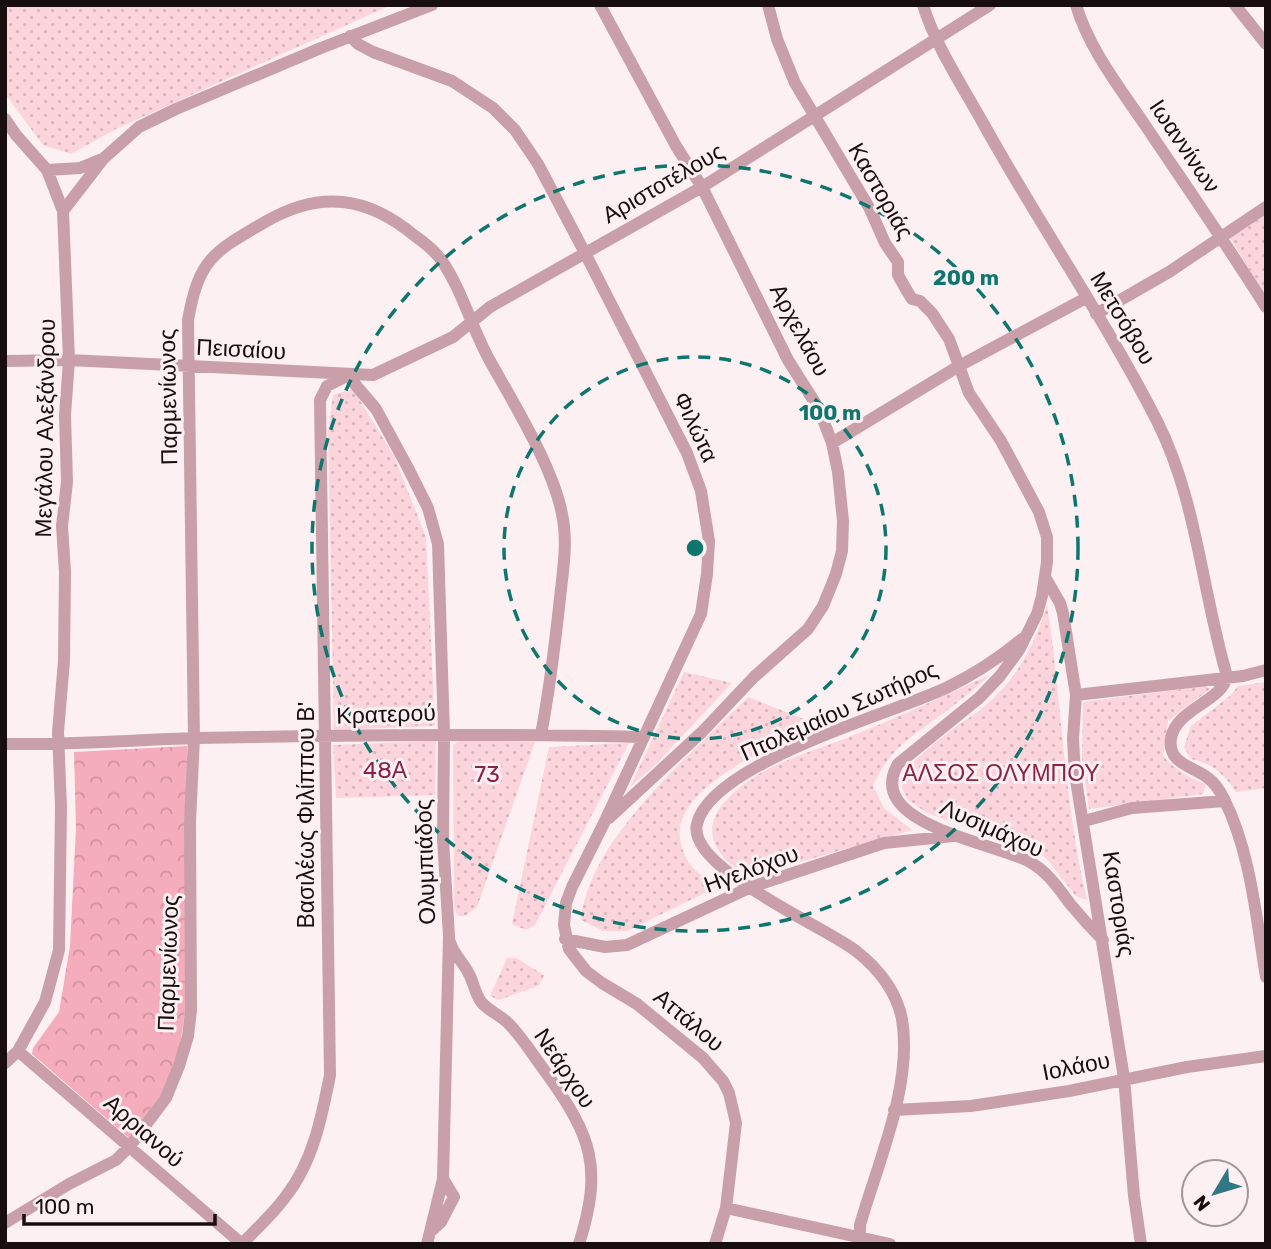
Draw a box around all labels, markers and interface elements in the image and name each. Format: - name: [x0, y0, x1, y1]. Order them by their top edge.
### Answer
- street label: Ιωαννίνων: [1144, 94, 1226, 198]
- street label: Αριστοτέλους: [597, 137, 729, 229]
- street label: Καστοριάς: [842, 138, 920, 244]
- text: 200 m: [933, 265, 999, 290]
- street label: Μετσόβου: [1084, 266, 1162, 370]
- street label: Αρχελάου: [764, 279, 836, 381]
- street label: Μεγάλου Αλεξάνδρου: [29, 318, 61, 538]
- street label: Παρμενίωνος: [153, 329, 183, 465]
- street label: Πεισαίου: [195, 333, 287, 365]
- street label: Φιλώτα: [668, 387, 724, 467]
- text: 100 m: [799, 400, 861, 425]
- centre of rings: [683, 536, 707, 560]
- street label: Πτολεμαίου Σωτήρος: [736, 655, 942, 767]
- street label: Κρατερού: [336, 698, 436, 730]
- street label: Βασιλέως Φιλίππου Β': [292, 701, 320, 929]
- park label: 48Α: [363, 756, 408, 784]
- park label: ΑΛΣΟΣ ΟΛΥΜΠΟΥ: [902, 759, 1100, 787]
- park label: 73: [474, 760, 500, 788]
- street label: Λυσιμάχου: [936, 793, 1048, 863]
- street label: Ολυμπιάδος: [409, 799, 441, 925]
- street label: Ηγελόχου: [700, 839, 802, 899]
- street label: Καστοριάς: [1097, 849, 1141, 959]
- street label: Παρμενίωνος: [152, 894, 184, 1032]
- street label: Αττάλου: [648, 983, 730, 1057]
- street label: Νεάρχου: [528, 1023, 602, 1113]
- street label: Ιολάου: [1040, 1046, 1112, 1086]
- street label: Αρριανού: [98, 1089, 190, 1173]
- north arrow: [1180, 1158, 1250, 1228]
- scale bar: [24, 1182, 215, 1226]
- text: N: [1189, 1191, 1215, 1216]
- text: 100 m: [35, 1194, 94, 1219]

